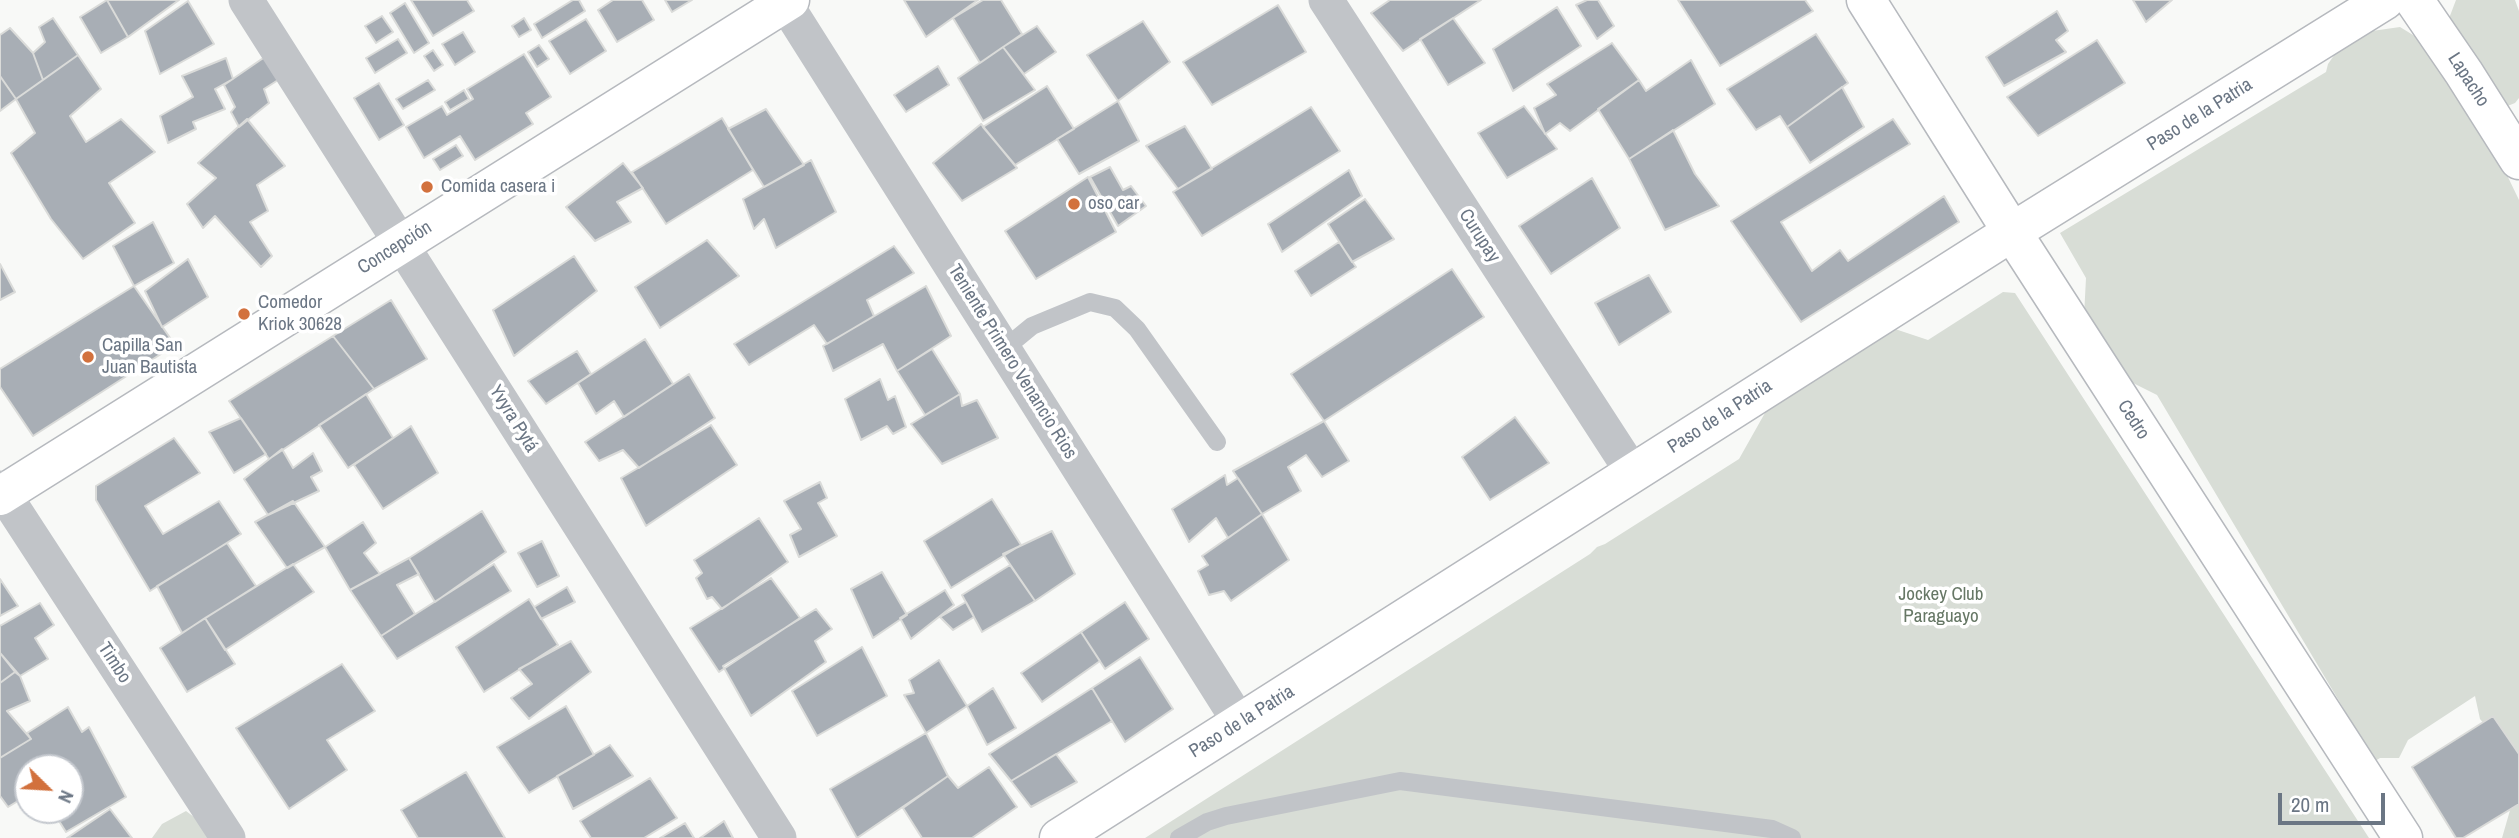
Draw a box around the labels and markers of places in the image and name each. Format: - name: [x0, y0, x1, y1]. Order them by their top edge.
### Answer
- place label: Comida casera i: [441, 176, 555, 198]
- marker: Comida casera i: [419, 179, 435, 195]
- place label: oso car: [1088, 193, 1139, 215]
- marker: oso car: [1066, 196, 1082, 212]
- place label: Comedor Kriok 30628: [258, 292, 342, 336]
- marker: Comedor Kriok 30628: [236, 306, 252, 322]
- place label: Capilla San Juan Bautista: [102, 335, 197, 379]
- marker: Capilla San Juan Bautista: [80, 349, 96, 365]

